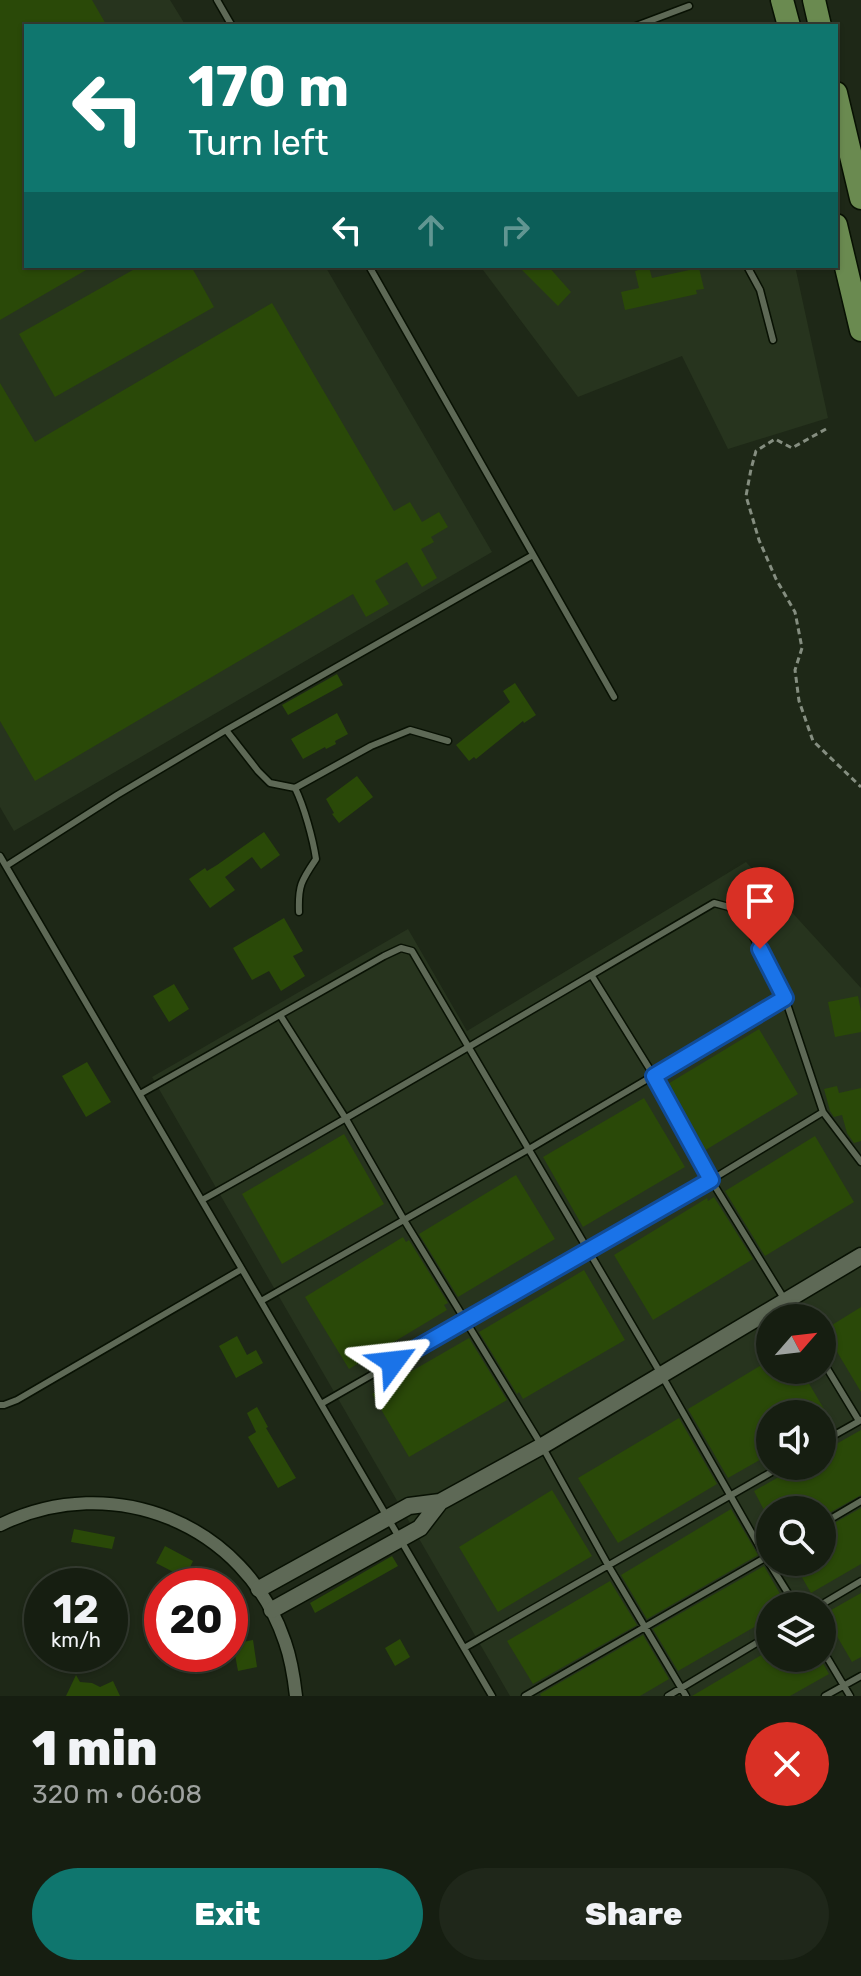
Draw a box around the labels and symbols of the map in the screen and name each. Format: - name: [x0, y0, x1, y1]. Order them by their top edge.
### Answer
- pin: [726, 867, 794, 949]
- north arrow: [756, 1304, 836, 1384]
- position arrow: [351, 1320, 435, 1404]
- speed limit sign: 20: [144, 1568, 248, 1672]

